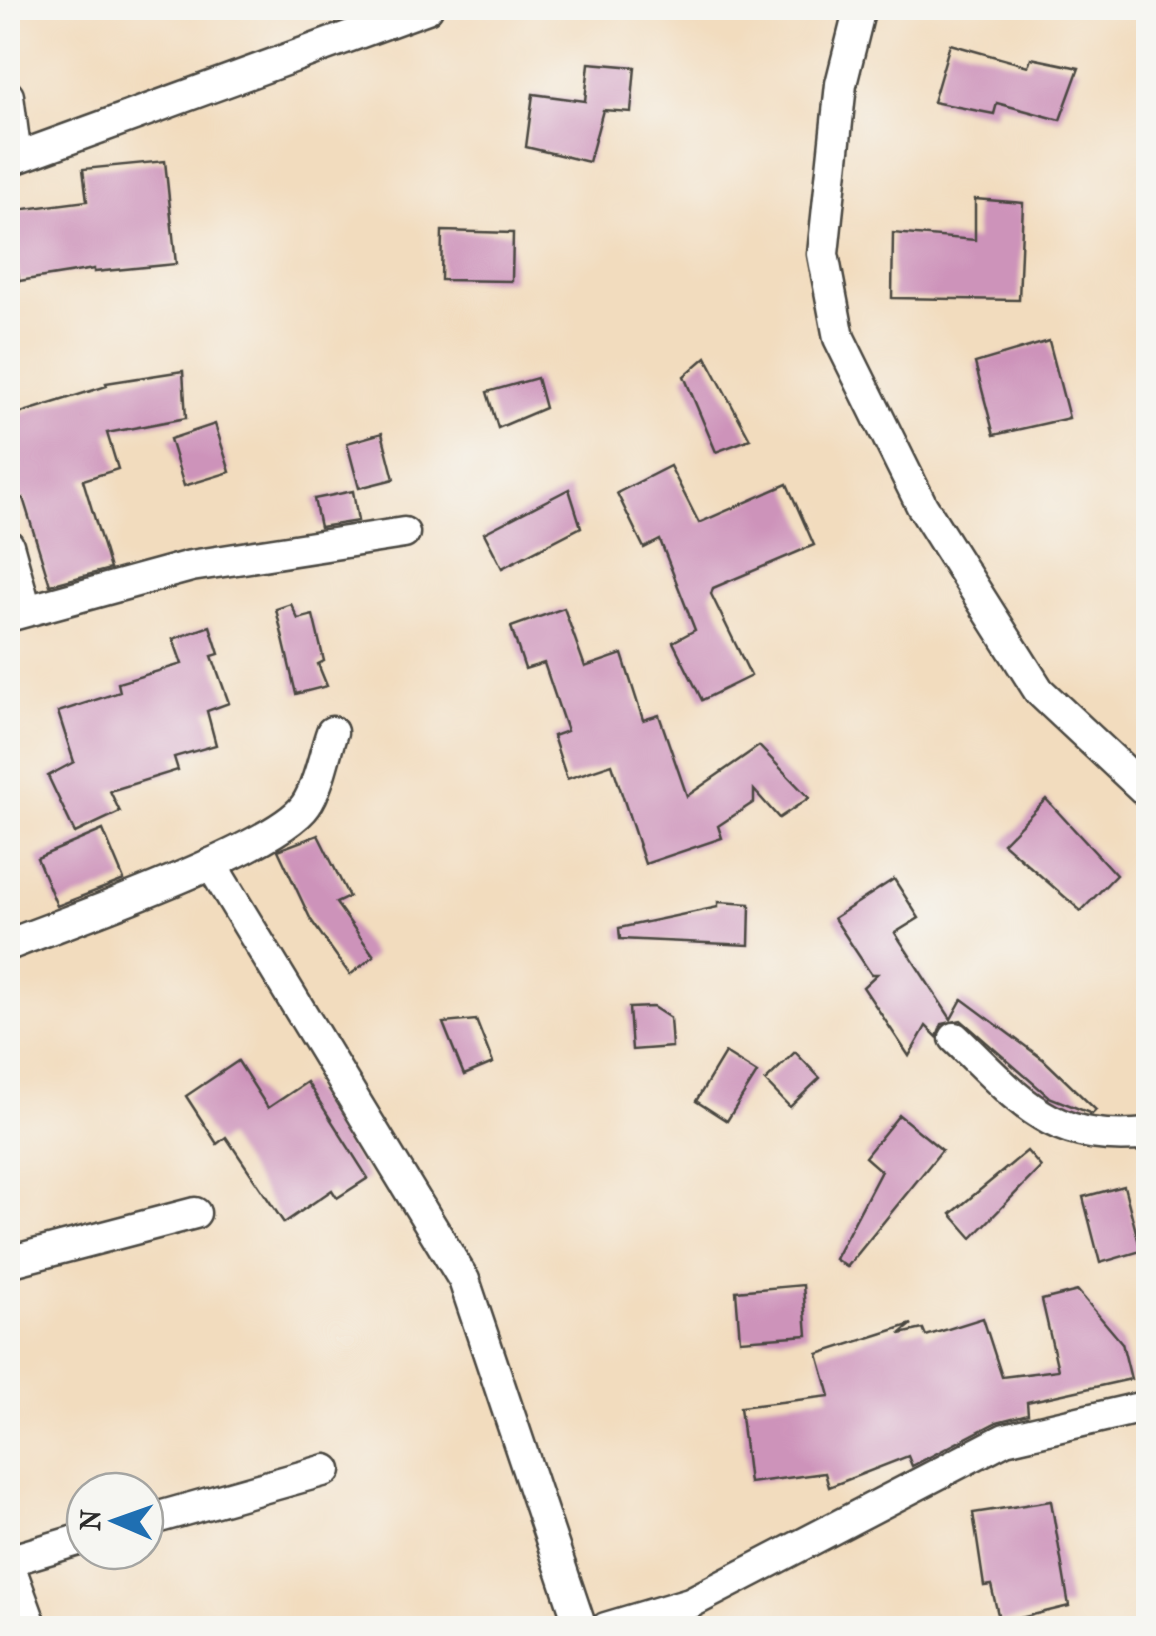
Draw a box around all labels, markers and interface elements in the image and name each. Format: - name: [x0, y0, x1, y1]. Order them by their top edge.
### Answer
- north arrow: [65, 1471, 165, 1571]
- text: N: [74, 1508, 107, 1531]

